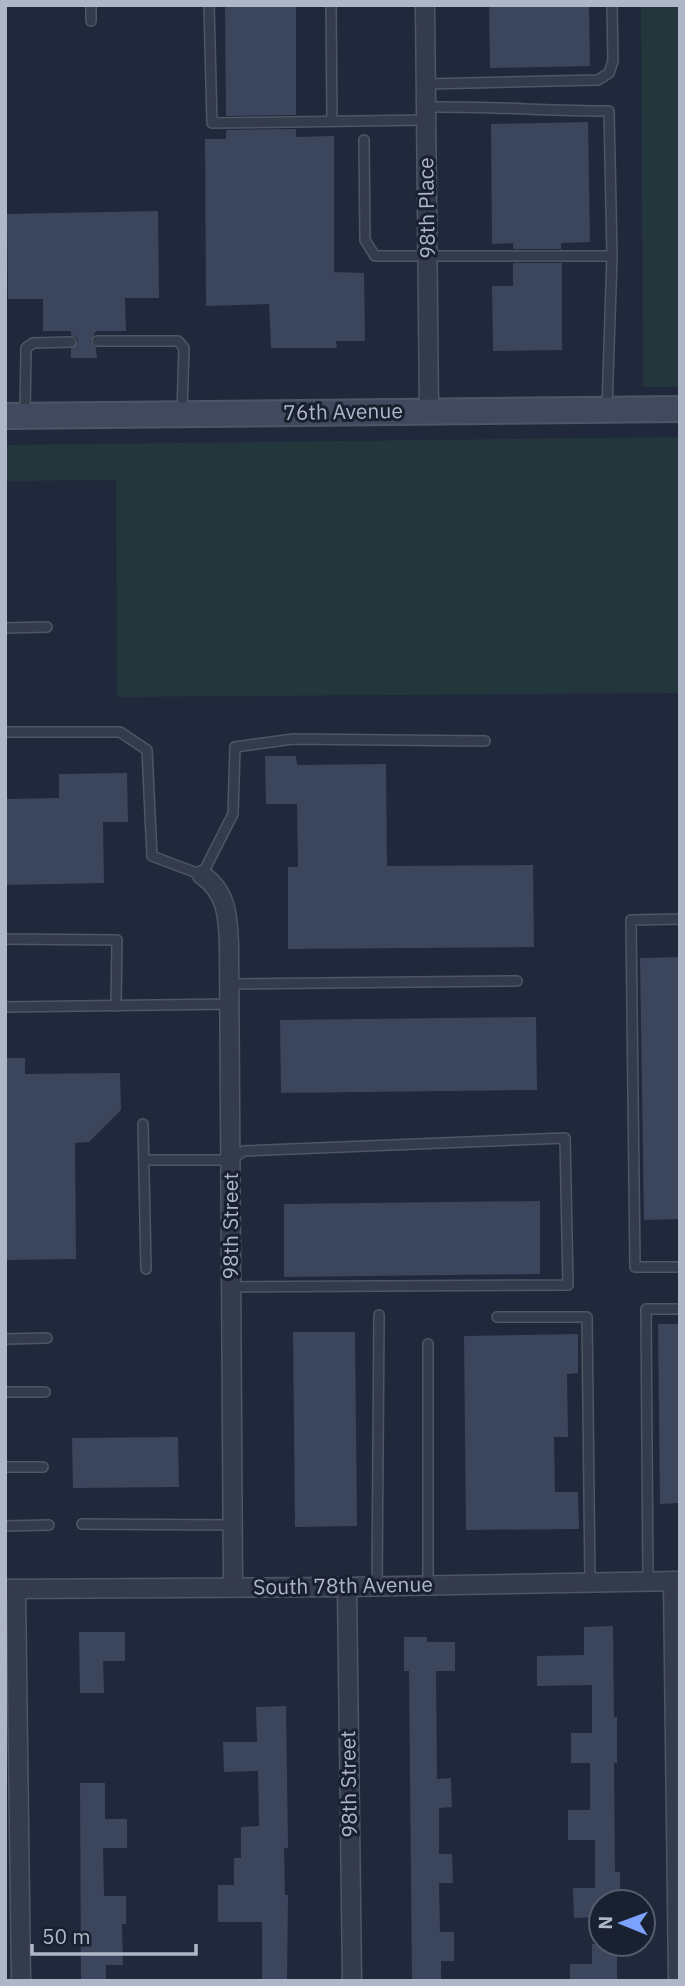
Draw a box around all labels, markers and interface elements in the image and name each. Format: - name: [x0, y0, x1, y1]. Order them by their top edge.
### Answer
- street label: 98th Place: [411, 157, 441, 259]
- street label: 76th Avenue: [283, 396, 403, 426]
- street label: 98th Street: [216, 1172, 244, 1280]
- street label: South 78th Avenue: [253, 1569, 433, 1601]
- street label: 98th Street: [333, 1730, 363, 1838]
- north arrow: [587, 1888, 657, 1958]
- scale bar: [32, 1912, 196, 1956]
- text: N: [593, 1916, 617, 1930]
- text: 50 m: [42, 1922, 91, 1950]

